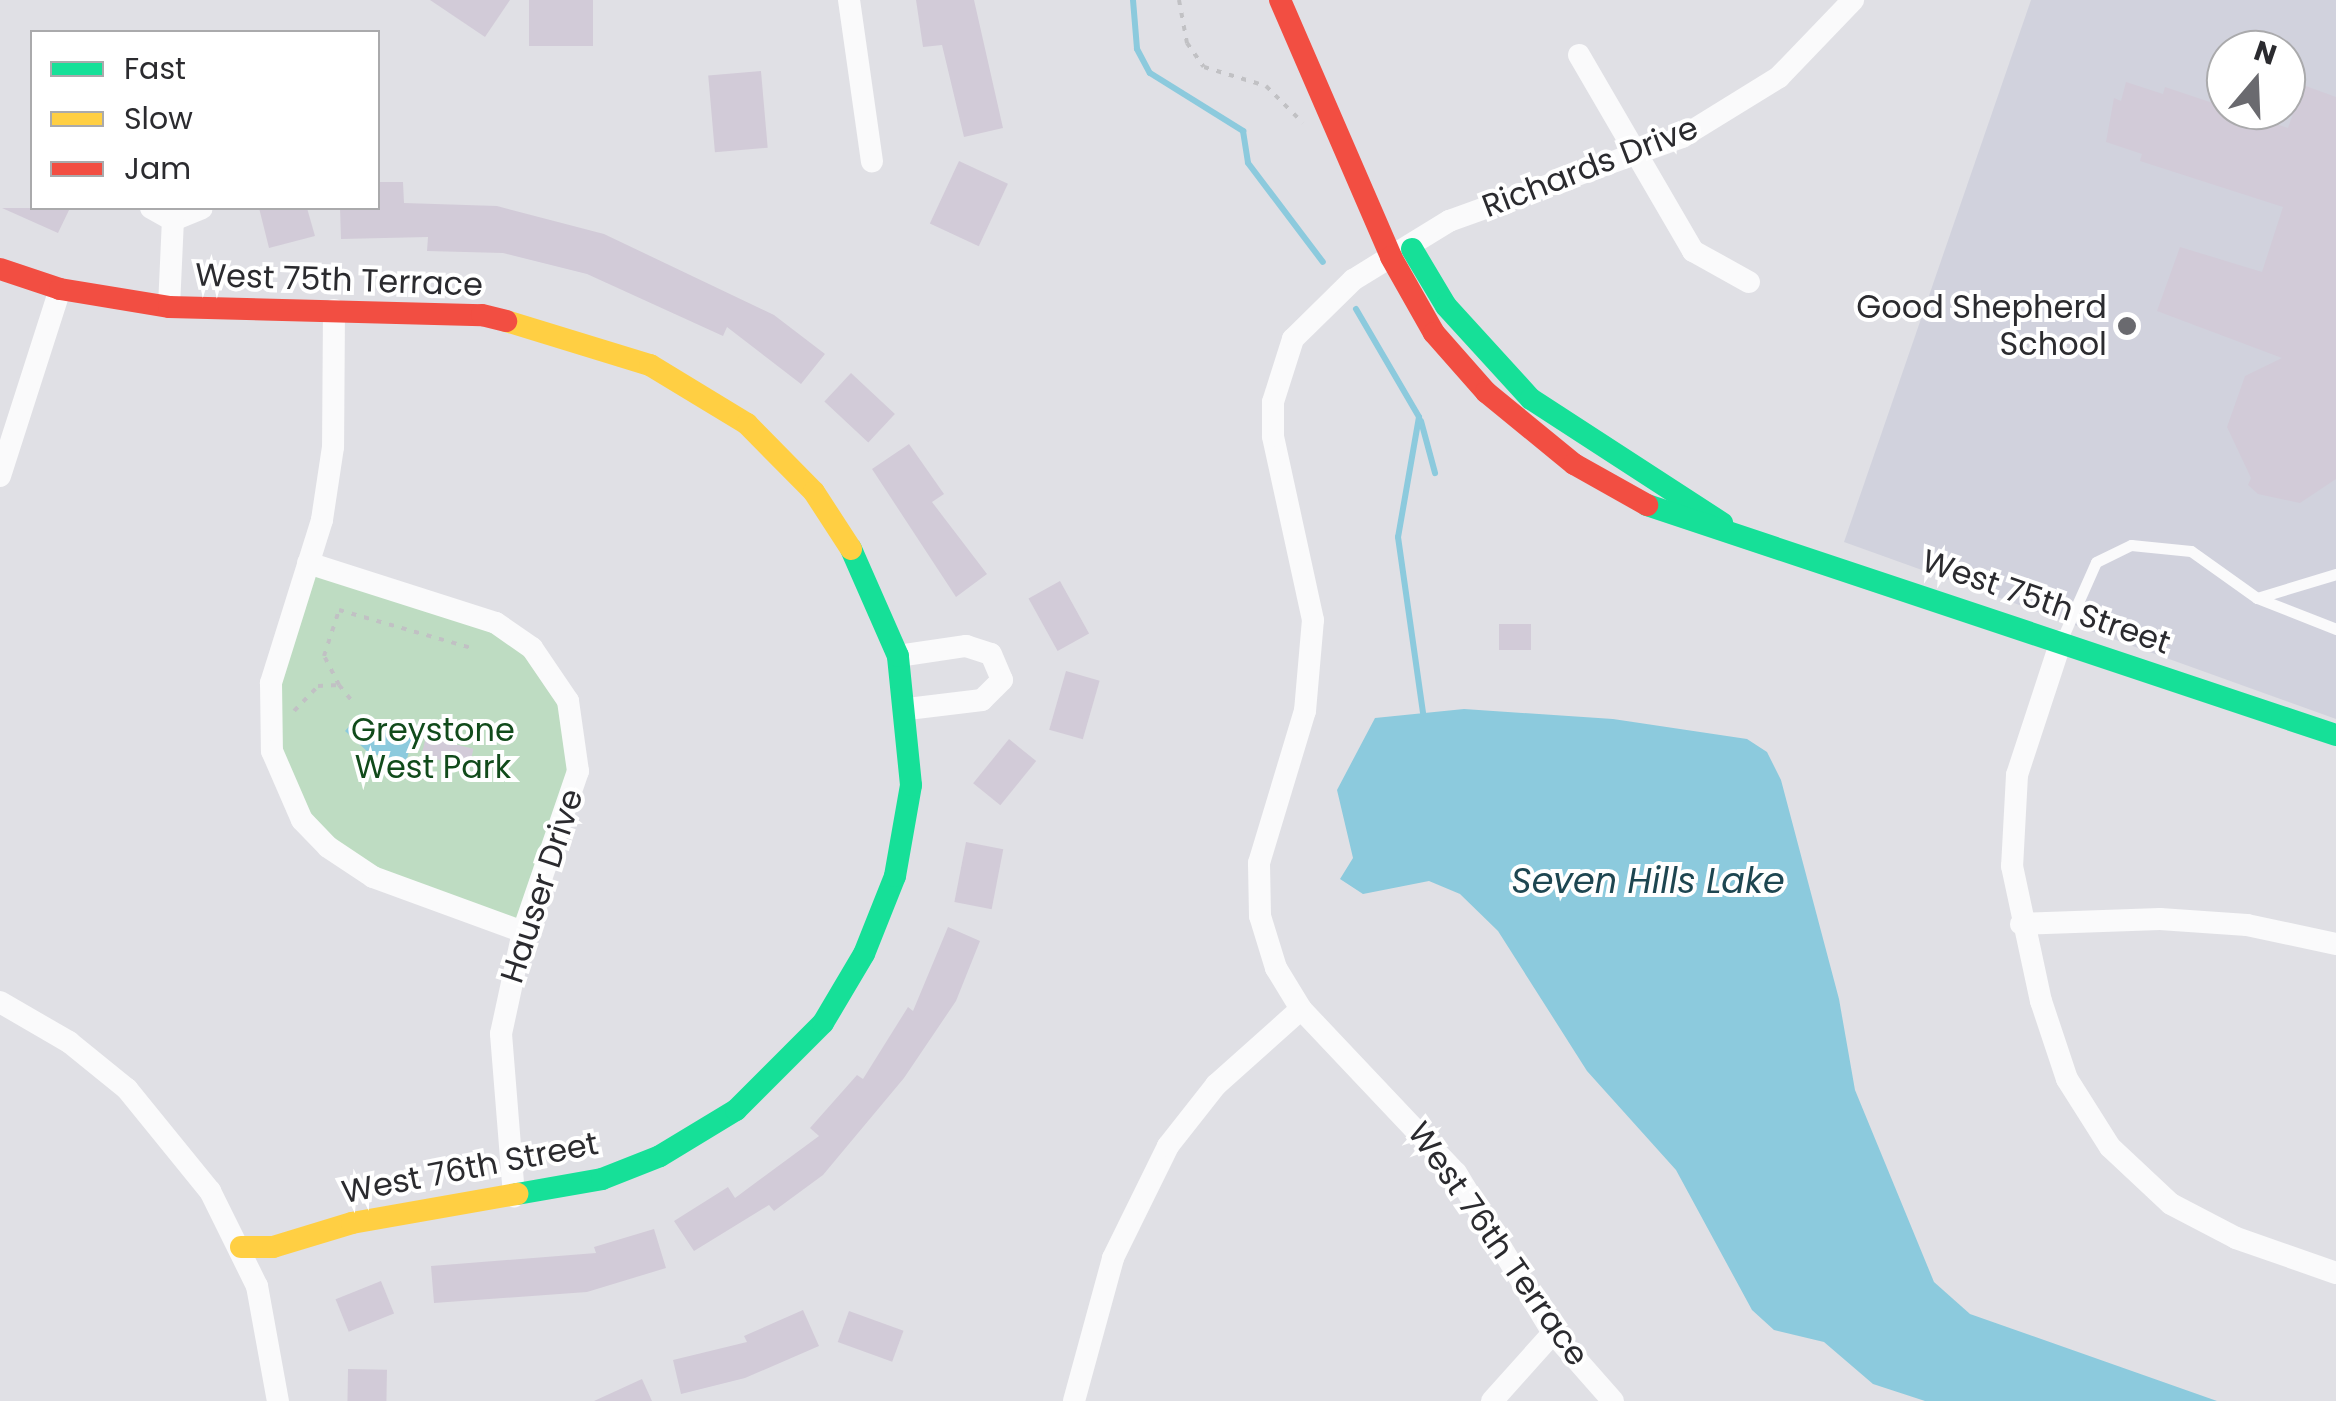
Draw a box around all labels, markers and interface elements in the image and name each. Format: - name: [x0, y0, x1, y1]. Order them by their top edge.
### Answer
- legend: [30, 30, 380, 210]
- north arrow: [2206, 30, 2306, 130]
- text: N: [2249, 31, 2282, 75]
- text: Fast: [124, 47, 186, 90]
- text: Slow: [124, 97, 193, 140]
- street label: Richards Drive: [1477, 108, 1703, 226]
- text: Jam: [124, 147, 191, 190]
- street label: West 75th Terrace: [194, 256, 484, 304]
- place label: Good Shepherd School: [1856, 289, 2107, 364]
- marker: Good Shepherd School: [2116, 315, 2138, 337]
- street label: West 75th Street: [1917, 542, 2175, 662]
- park label: Greystone West Park: [351, 712, 515, 787]
- street label: Hauser Drive: [493, 784, 591, 988]
- water label: Seven Hills Lake: [1511, 860, 1785, 902]
- street label: West 76th Terrace: [1400, 1115, 1596, 1373]
- street label: West 76th Street: [339, 1124, 601, 1212]

